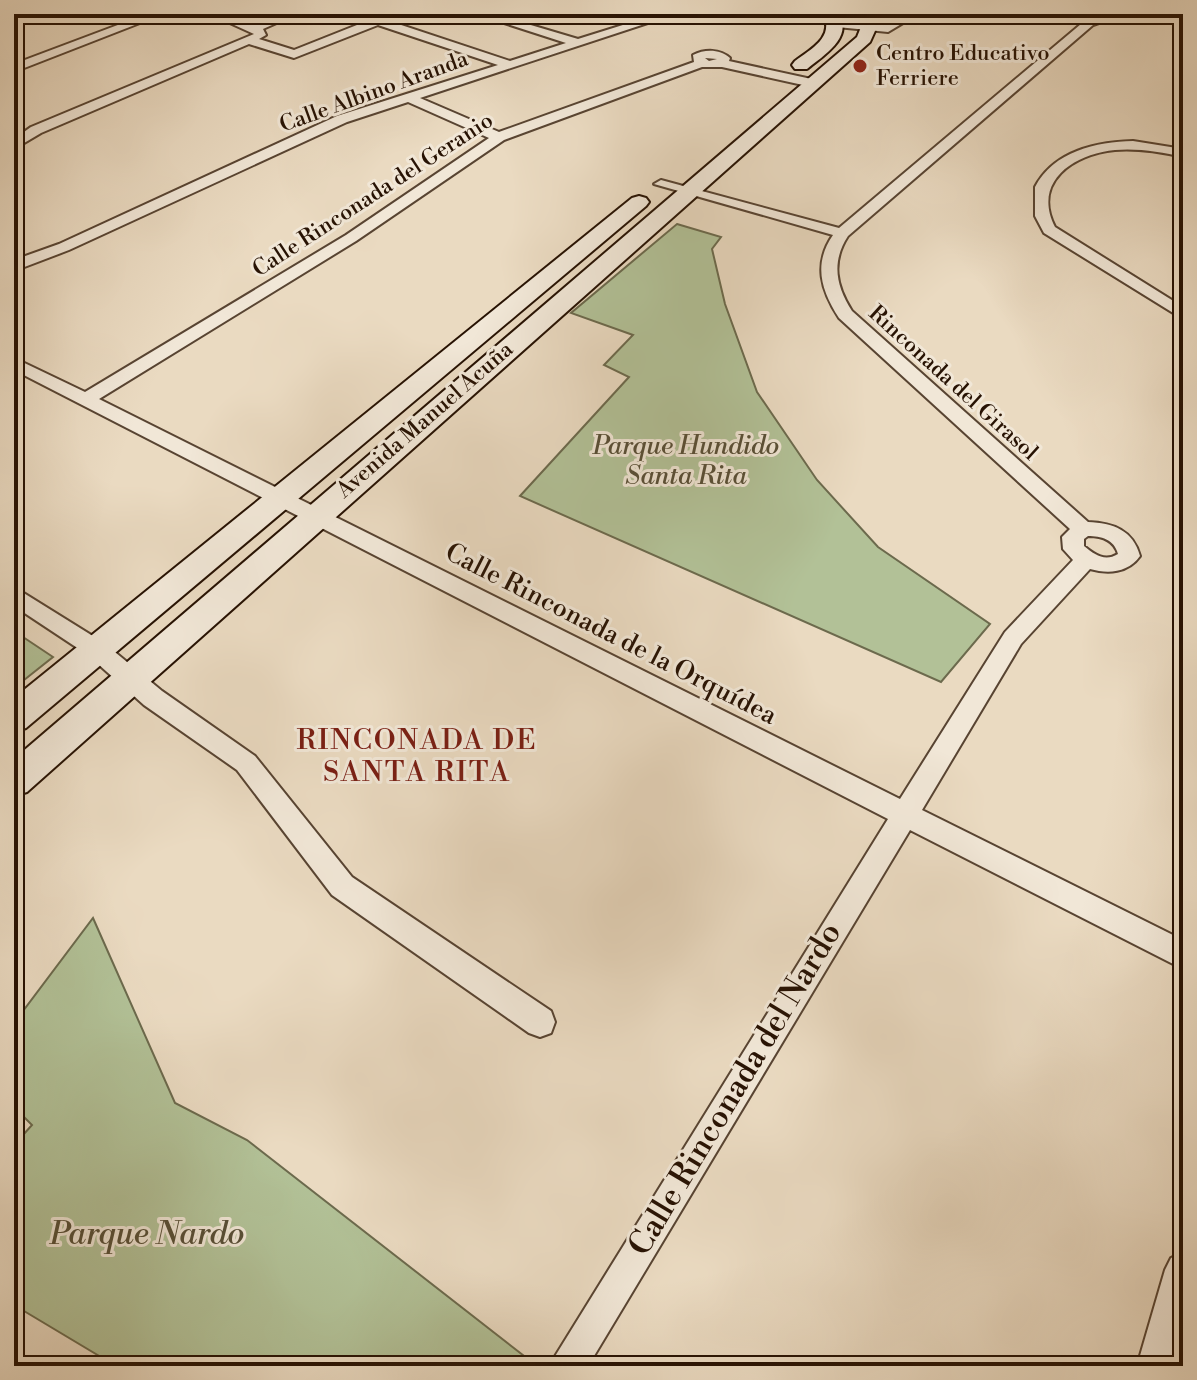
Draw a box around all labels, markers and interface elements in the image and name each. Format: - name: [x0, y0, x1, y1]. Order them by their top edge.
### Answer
- place label: Centro Educativo Ferriere: [876, 40, 1050, 92]
- street label: Calle Albino Aranda: [276, 45, 473, 139]
- marker: Centro Educativo Ferriere: [851, 57, 869, 75]
- street label: Calle Rinconada del Geranio: [248, 107, 498, 283]
- street label: Rinconada del Girasol: [863, 300, 1044, 467]
- street label: Avenida Manuel Acuña: [330, 335, 519, 505]
- park label: Parque Hundido Santa Rita: [592, 430, 779, 492]
- street label: Calle Rinconada de la Orquídea: [440, 536, 783, 732]
- district label: RINCONADA DE SANTA RITA: [296, 723, 538, 790]
- street label: Calle Rinconada del Nardo: [620, 915, 850, 1263]
- park label: Parque Nardo: [49, 1214, 244, 1254]

